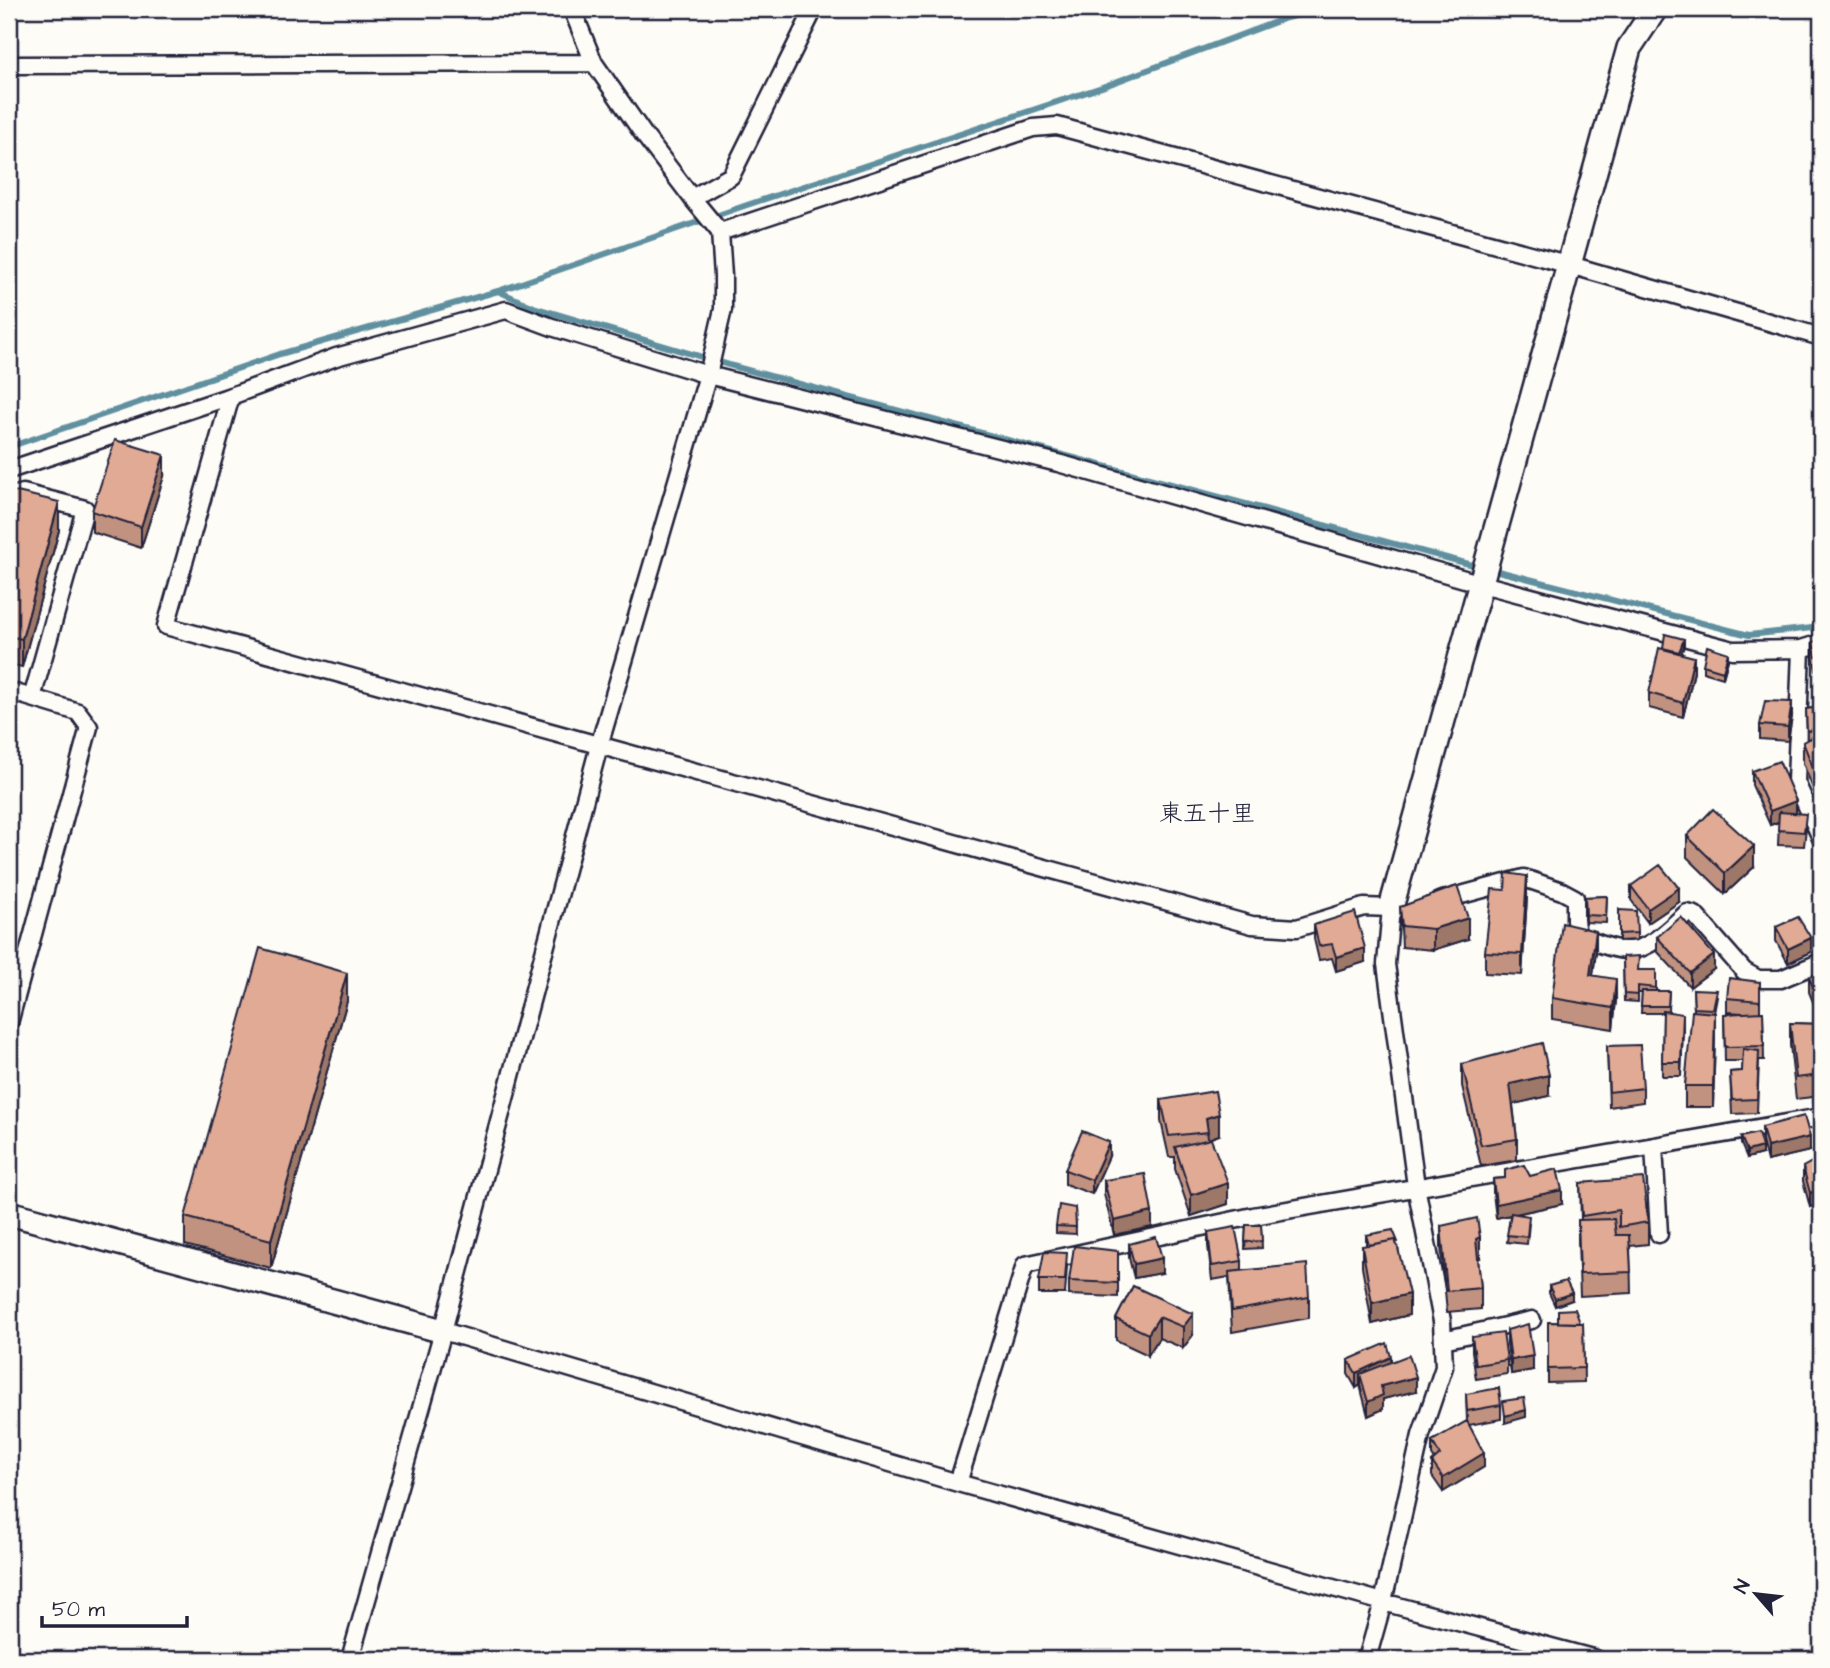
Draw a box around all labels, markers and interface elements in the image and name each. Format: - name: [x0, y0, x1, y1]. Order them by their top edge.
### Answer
- district label: 東五十里: [1159, 797, 1255, 831]
- north arrow: [1722, 1560, 1792, 1630]
- text: N: [1728, 1575, 1757, 1598]
- scale bar: [42, 1584, 187, 1628]
- text: 50 m: [52, 1595, 106, 1624]

